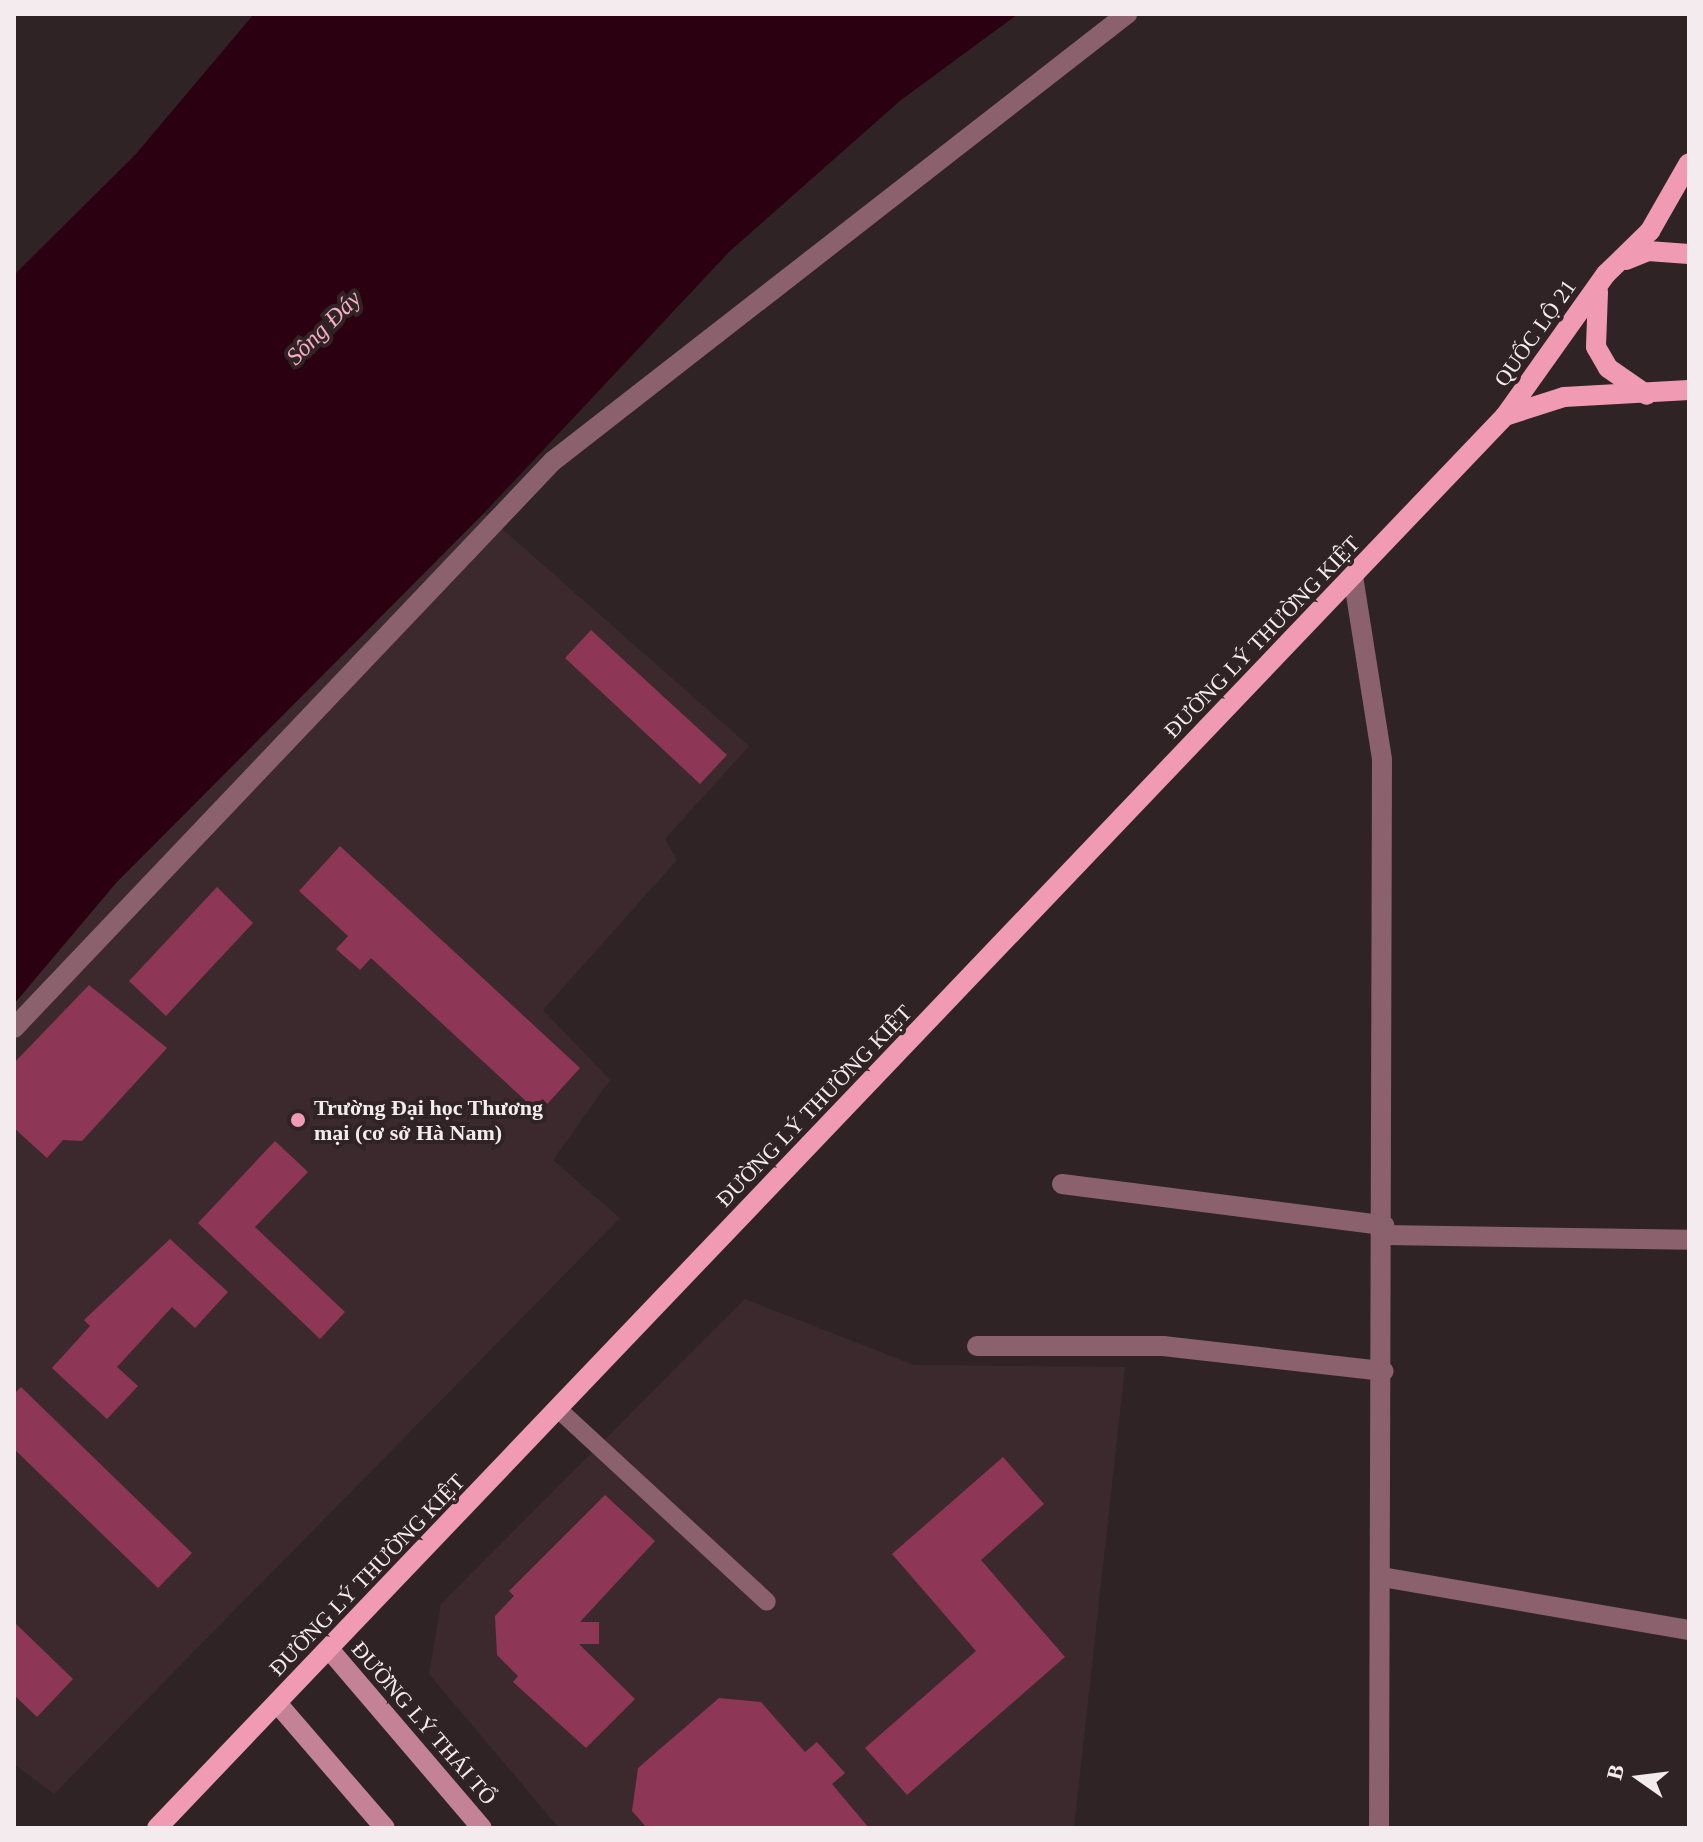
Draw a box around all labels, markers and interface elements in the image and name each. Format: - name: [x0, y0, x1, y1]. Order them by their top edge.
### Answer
- street label: QUỐC LỘ 21: [1488, 274, 1582, 392]
- water label: Sông Đáy: [281, 285, 367, 371]
- street label: ĐƯỜNG LÝ THƯỜNG KIỆT: [1159, 531, 1365, 743]
- street label: ĐƯỜNG LÝ THƯỜNG KIỆT: [711, 1000, 917, 1212]
- place label: Trường Đại học Thương mại (cơ sở Hà Nam): [314, 1094, 543, 1146]
- marker: Trường Đại học Thương mại (cơ sở Hà Nam): [289, 1111, 307, 1129]
- street label: ĐƯỜNG LÝ THƯỜNG KIỆT: [264, 1469, 470, 1681]
- street label: ĐƯỜNG LÝ THÁI TỔ: [346, 1636, 502, 1810]
- north arrow: [1599, 1738, 1679, 1818]
- text: B: [1601, 1762, 1629, 1782]

